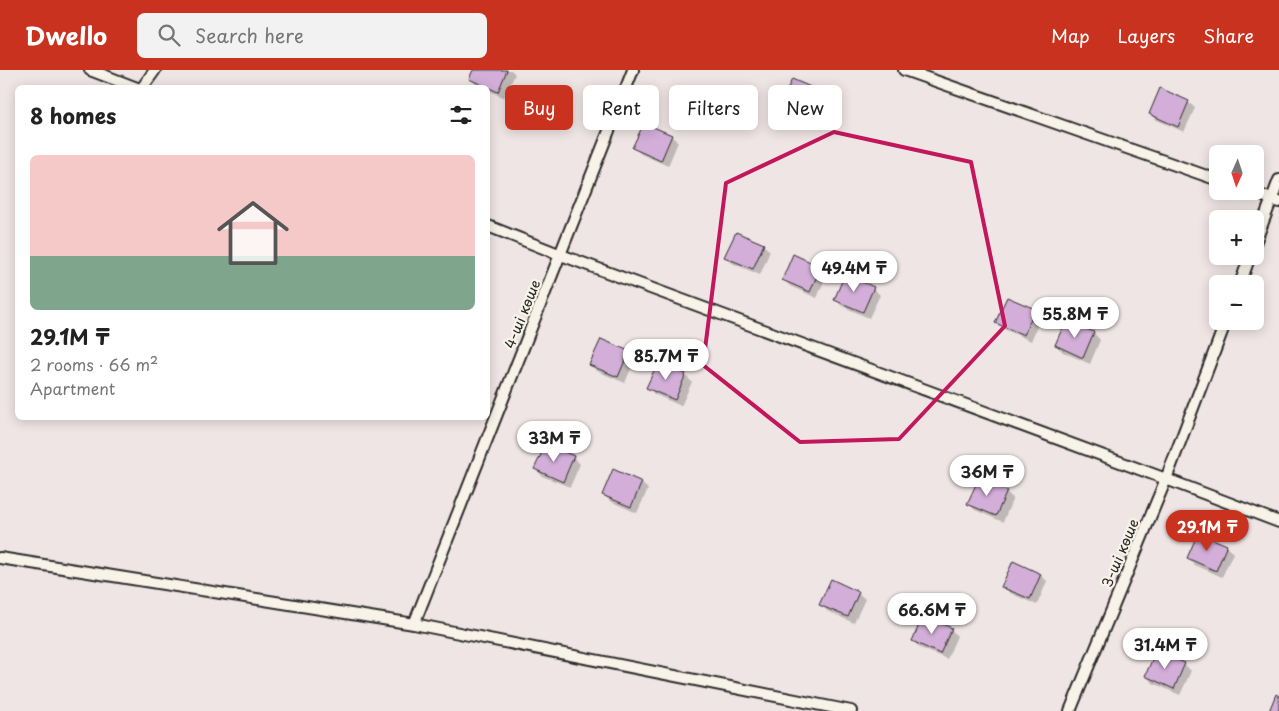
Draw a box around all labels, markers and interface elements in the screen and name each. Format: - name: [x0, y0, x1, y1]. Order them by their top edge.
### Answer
- search box: [137, 13, 487, 58]
- text: Dwello: [25, 17, 107, 53]
- icon: search: [155, 21, 183, 49]
- text: Search here: [195, 21, 304, 49]
- text: Map: [1051, 22, 1090, 49]
- text: Layers: [1118, 22, 1175, 49]
- text: Share: [1203, 22, 1254, 49]
- chip: Buy: [505, 85, 573, 130]
- chip: Rent: [583, 85, 659, 130]
- chip: Filters: [669, 85, 758, 130]
- chip: New: [768, 85, 842, 130]
- text: 8 homes: [30, 99, 116, 131]
- icon: filters: [447, 101, 475, 129]
- north arrow: [1209, 145, 1264, 200]
- map controls: [1209, 145, 1264, 330]
- icon: home: [208, 188, 298, 278]
- button: +: [1209, 210, 1264, 265]
- pin: 49.4M ₸: [808, 250, 900, 293]
- text: 49.4M ₸: [821, 255, 887, 279]
- button: −: [1209, 275, 1264, 330]
- street label: 4-ші көше: [499, 276, 545, 352]
- pin: 55.8M ₸: [1029, 296, 1121, 339]
- text: 55.8M ₸: [1042, 301, 1108, 325]
- text: 29.1M ₸: [30, 320, 110, 352]
- pin: 85.7M ₸: [620, 338, 712, 381]
- text: 85.7M ₸: [634, 343, 698, 367]
- text: 2 rooms · 66 m²: [30, 352, 158, 376]
- text: Apartment: [30, 376, 115, 400]
- pin: 33M ₸: [519, 420, 589, 463]
- text: 33M ₸: [528, 425, 580, 449]
- pin: 36M ₸: [952, 454, 1022, 497]
- text: 36M ₸: [961, 459, 1013, 483]
- pin: 29.1M ₸: [1161, 510, 1253, 552]
- text: 29.1M ₸: [1177, 514, 1237, 538]
- street label: 3-ші көше: [1096, 515, 1144, 591]
- pin: 66.6M ₸: [886, 592, 978, 635]
- text: 66.6M ₸: [898, 597, 966, 621]
- pin: 31.4M ₸: [1119, 628, 1211, 670]
- text: 31.4M ₸: [1134, 632, 1196, 656]

